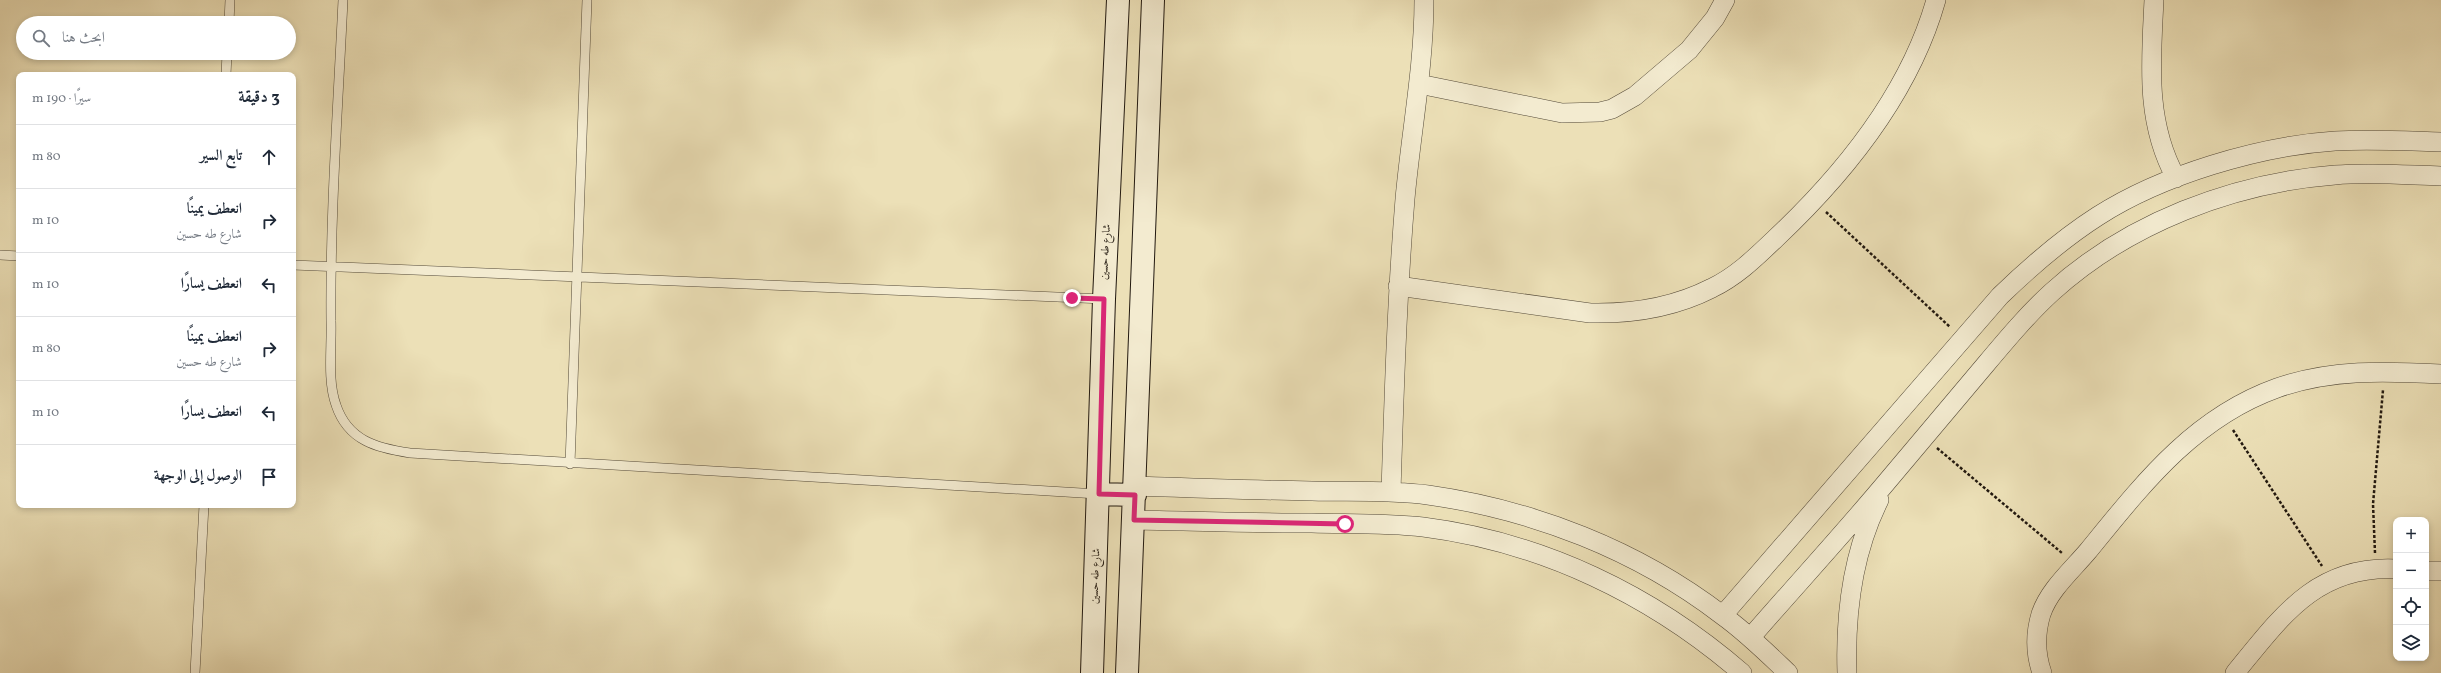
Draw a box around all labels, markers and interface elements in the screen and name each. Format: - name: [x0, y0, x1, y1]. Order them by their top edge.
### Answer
- search box: [16, 16, 296, 60]
- icon: search: [30, 27, 52, 49]
- text: ابحث هنا: [62, 28, 105, 49]
- text: 3 دقيقة: [238, 86, 280, 109]
- text: سيرًا · 190 m: [32, 90, 91, 108]
- text: تابع السير: [200, 146, 242, 167]
- icon: ahead: [258, 146, 280, 168]
- text: 80 m: [32, 148, 61, 166]
- text: انعطف يمينًا: [187, 199, 242, 220]
- icon: right: [258, 210, 280, 232]
- text: 10 m: [32, 212, 59, 230]
- street label: شارع طه حسين: [1097, 224, 1116, 280]
- text: شارع طه حسين: [176, 226, 242, 244]
- text: انعطف يسارًا: [181, 274, 242, 295]
- icon: left: [258, 274, 280, 296]
- text: 10 m: [32, 276, 59, 294]
- route end: [1063, 289, 1081, 307]
- text: انعطف يمينًا: [187, 327, 242, 348]
- icon: right: [258, 338, 280, 360]
- text: 80 m: [32, 340, 61, 358]
- text: شارع طه حسين: [176, 354, 242, 372]
- text: انعطف يسارًا: [181, 402, 242, 423]
- icon: left: [258, 402, 280, 424]
- text: 10 m: [32, 404, 59, 422]
- text: الوصول إلى الوجهة: [154, 466, 242, 487]
- icon: arrive: [258, 466, 280, 488]
- route start: [1336, 515, 1354, 533]
- map controls: [2393, 517, 2429, 661]
- button: +: [2393, 517, 2429, 553]
- street label: شارع طه حسين: [1088, 548, 1105, 604]
- button: −: [2393, 553, 2429, 589]
- button: locate: [2393, 589, 2429, 625]
- button: layers: [2393, 625, 2429, 661]

